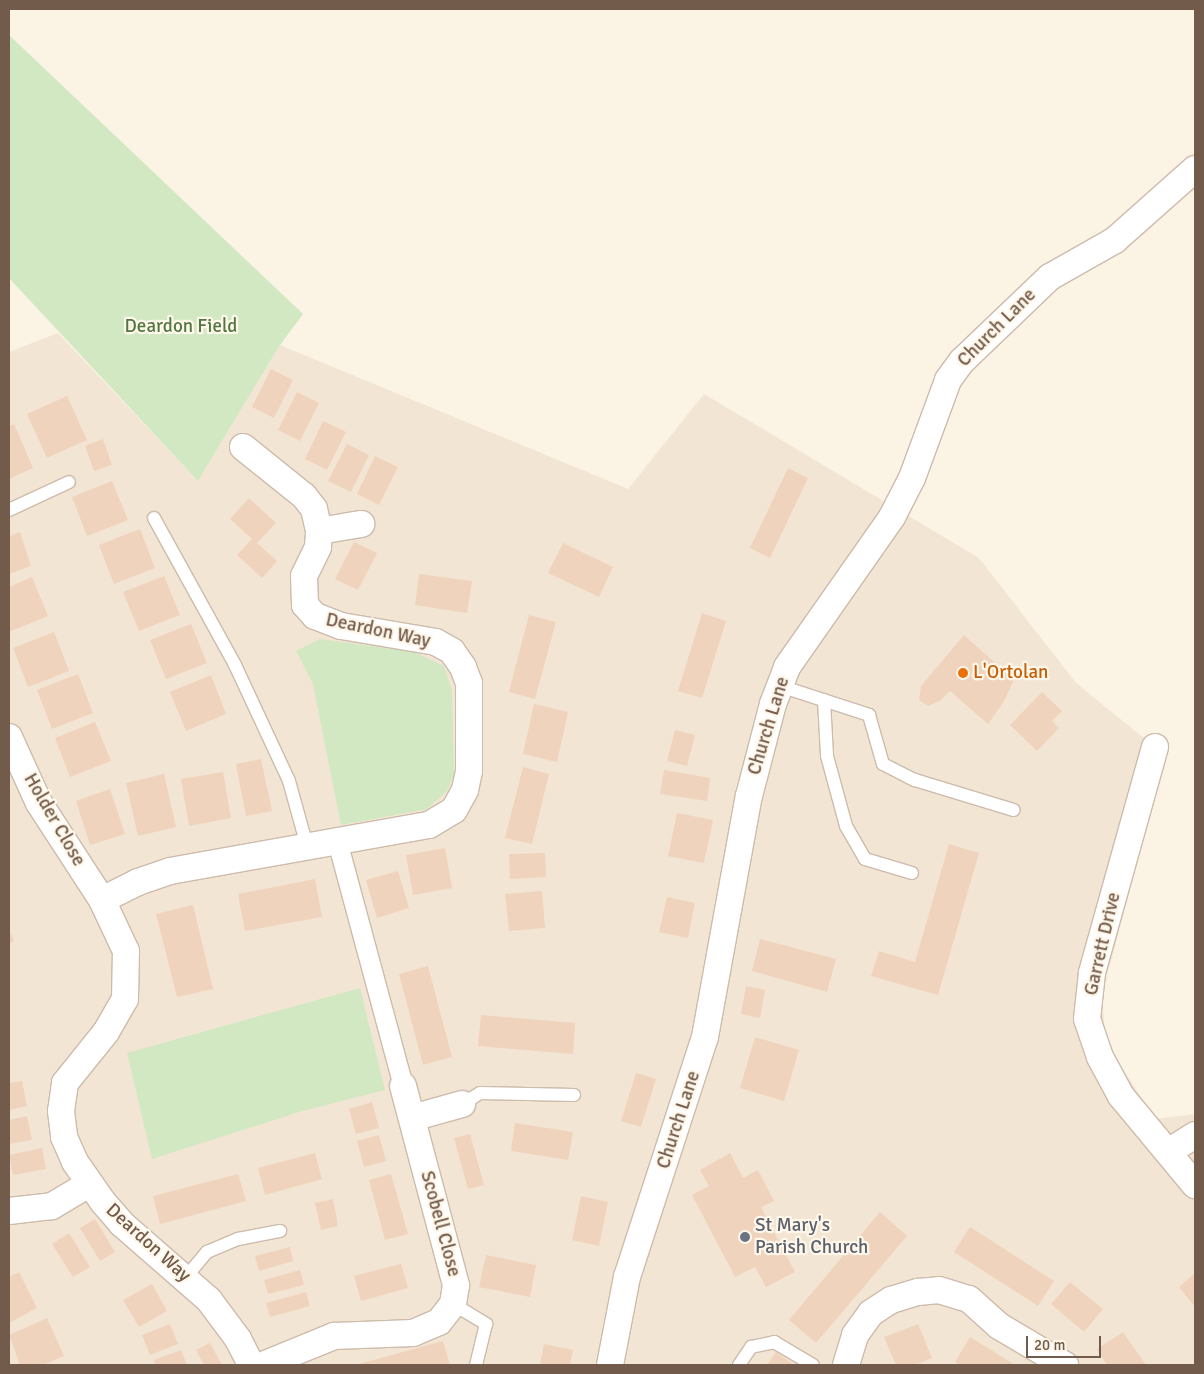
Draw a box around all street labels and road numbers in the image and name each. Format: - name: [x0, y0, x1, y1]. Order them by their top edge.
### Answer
- street label: Church Lane: [953, 284, 1041, 372]
- street label: Deardon Way: [324, 609, 432, 653]
- street label: Church Lane: [743, 674, 795, 778]
- street label: Holder Close: [18, 769, 90, 871]
- street label: Garrett Drive: [1080, 890, 1126, 998]
- street label: Church Lane: [652, 1068, 706, 1172]
- street label: Scobell Close: [415, 1169, 465, 1279]
- street label: Deardon Way: [101, 1199, 195, 1287]

